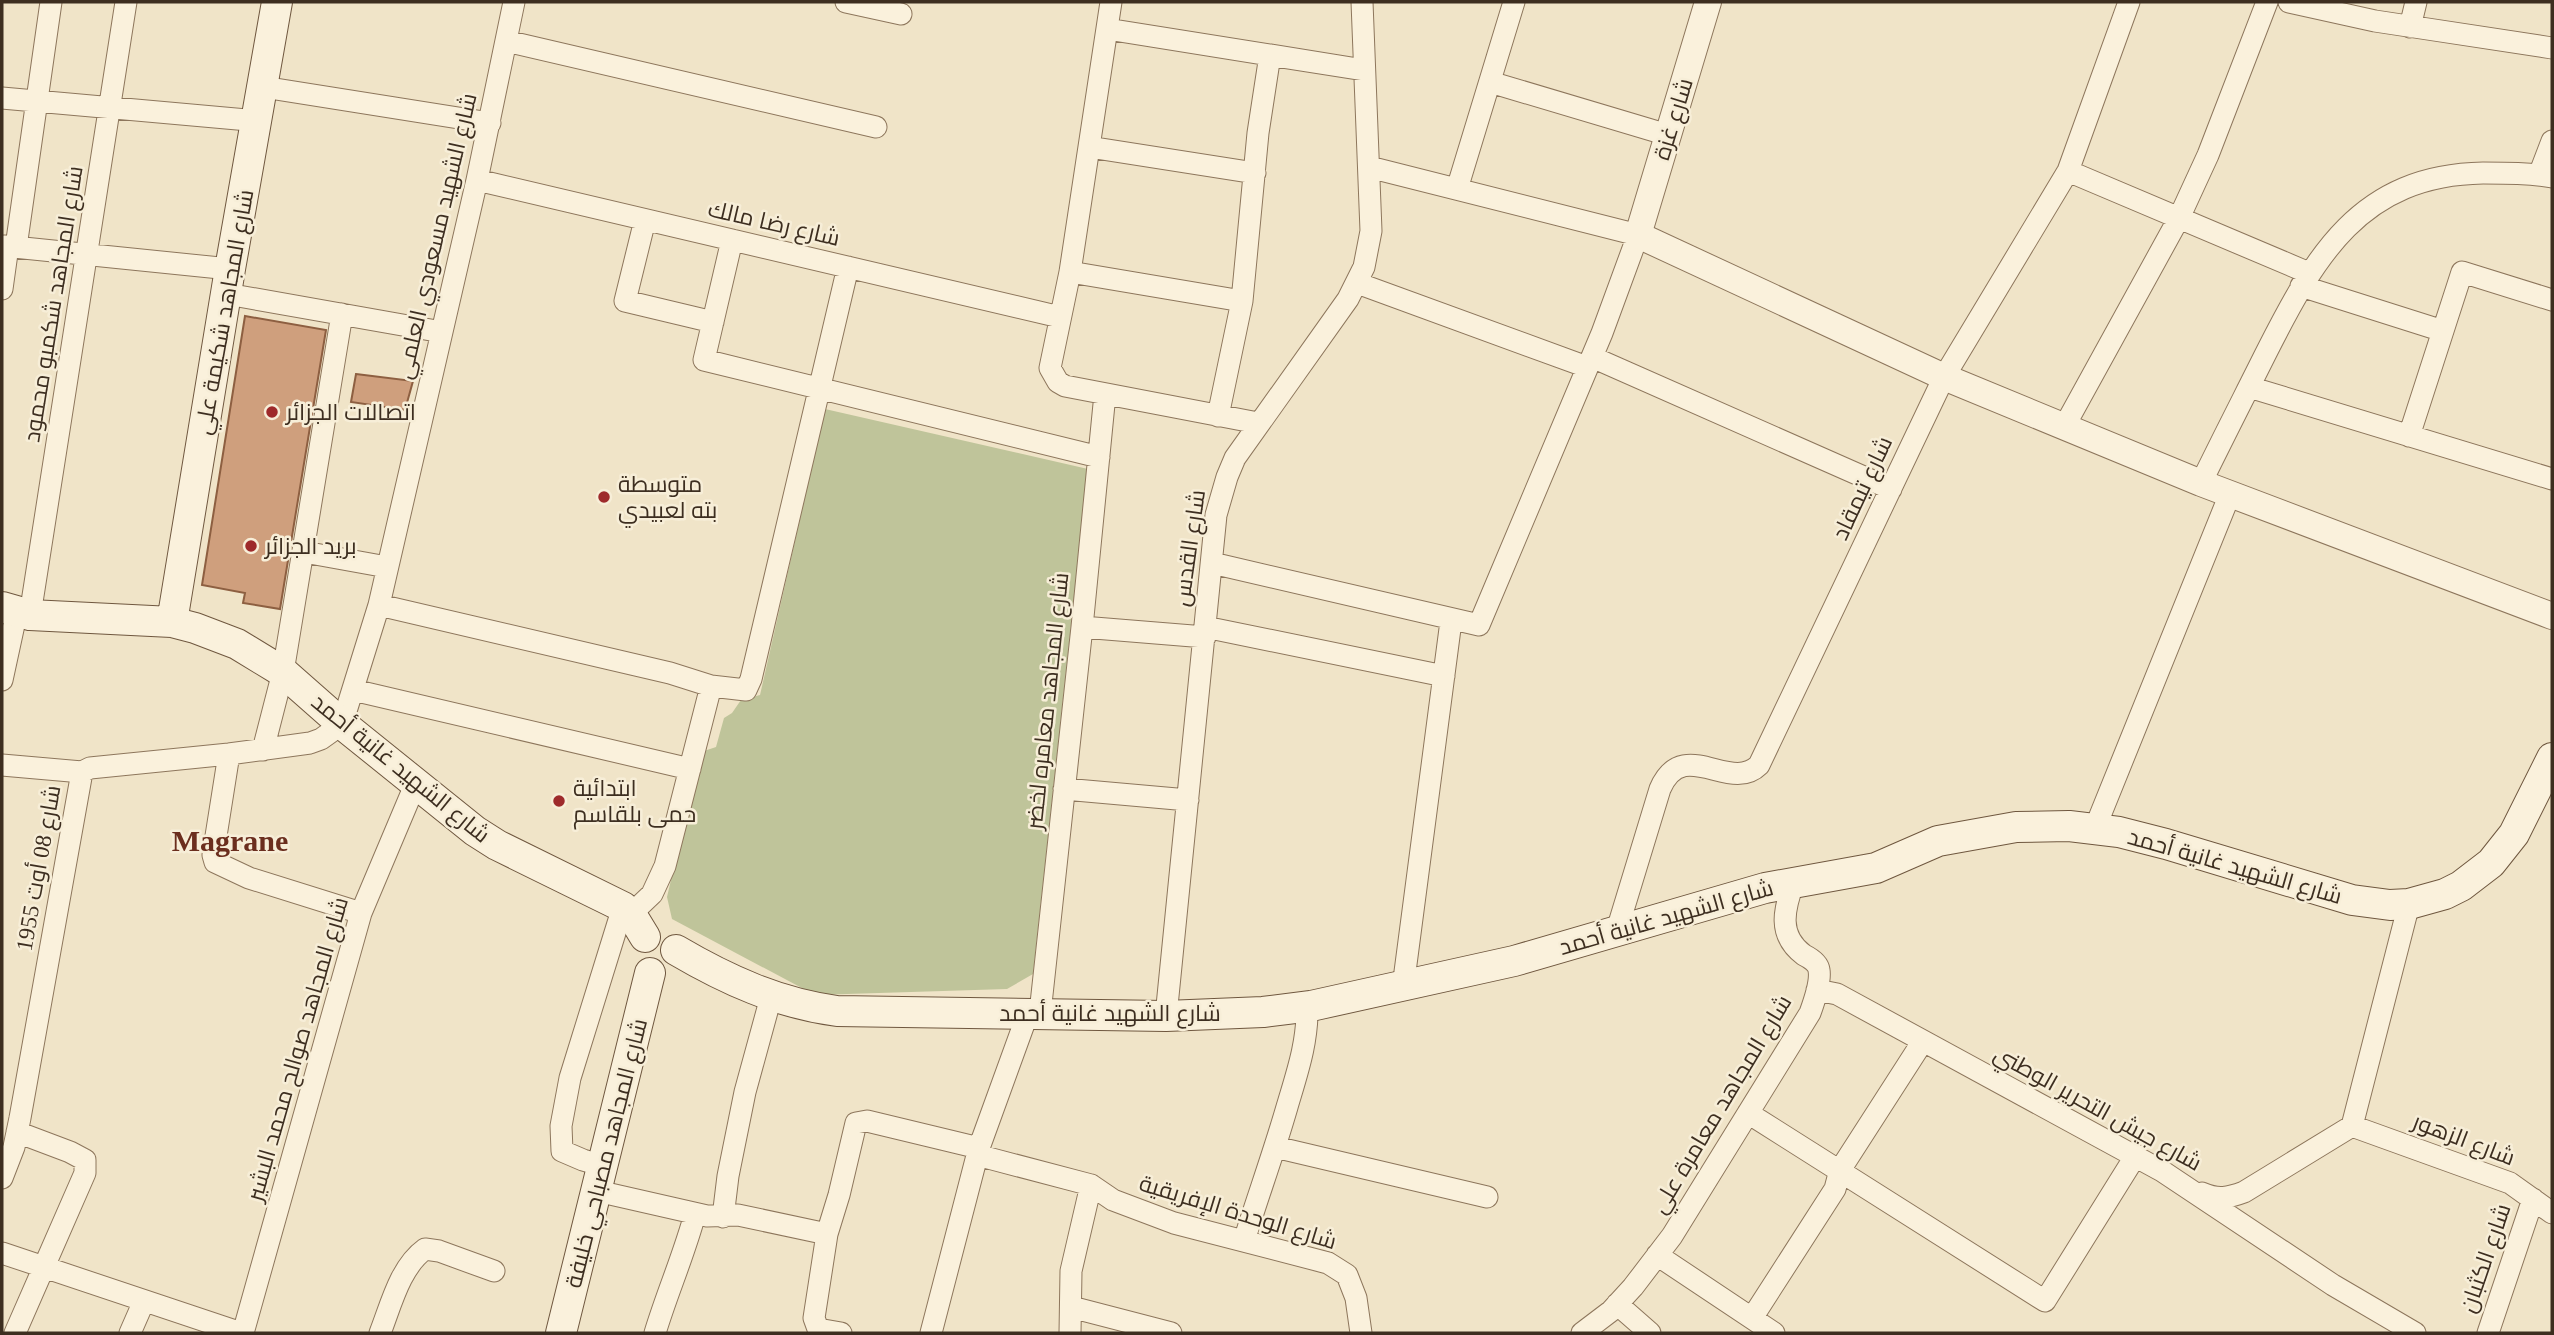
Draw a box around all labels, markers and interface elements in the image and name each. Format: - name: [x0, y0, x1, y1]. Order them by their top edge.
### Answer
- street label: شارع غزة: [1649, 75, 1701, 164]
- street label: شارع الشهيد مسعودي العلمي: [391, 91, 486, 383]
- street label: شارع المجاهد شكمبو محمود: [19, 164, 91, 444]
- street label: شارع المجاهد شكيمة علي: [191, 187, 263, 438]
- street label: شارع رضا مالك: [705, 196, 842, 254]
- place label: اتصالات الجزائر: [284, 400, 416, 425]
- marker: اتصالات الجزائر: [264, 404, 280, 420]
- street label: شارع تيمقاد: [1828, 432, 1900, 545]
- place label: متوسطة بته لعبيدي: [618, 472, 717, 528]
- street label: شارع القدس: [1169, 488, 1213, 608]
- marker: متوسطة بته لعبيدي: [596, 489, 612, 505]
- place label: بريد الجزائر: [263, 534, 357, 559]
- marker: بريد الجزائر: [243, 538, 259, 554]
- street label: شارع المجاهد معامره لخضر: [1021, 571, 1076, 833]
- street label: شارع الشهيد غانية أحمد: [305, 687, 497, 850]
- place label: ابتدائية حمى بلقاسم: [573, 776, 696, 830]
- street label: شارع 08 أوت 1955: [9, 783, 68, 953]
- marker: ابتدائية حمى بلقاسم: [551, 793, 567, 809]
- street label: شارع الشهيد غانية أحمد: [2124, 821, 2346, 912]
- district label: Magrane: [172, 824, 288, 857]
- street label: شارع الشهيد غانية أحمد: [1555, 872, 1777, 963]
- street label: شارع المجاهد صوالح محمد البشير: [241, 894, 356, 1207]
- street label: شارع المجاهد معامرة علي: [1646, 991, 1801, 1221]
- street label: شارع الشهيد غانية أحمد: [999, 998, 1221, 1029]
- street label: شارع المجاهد مصباحي خليفة: [561, 1016, 657, 1292]
- street label: شارع جيش التحرير الوطني: [1987, 1041, 2206, 1180]
- street label: شارع الزهور: [2406, 1108, 2518, 1173]
- street label: شارع الوحدة الإفريقية: [1135, 1171, 1340, 1257]
- street label: شارع الكثبان: [2455, 1200, 2519, 1317]

